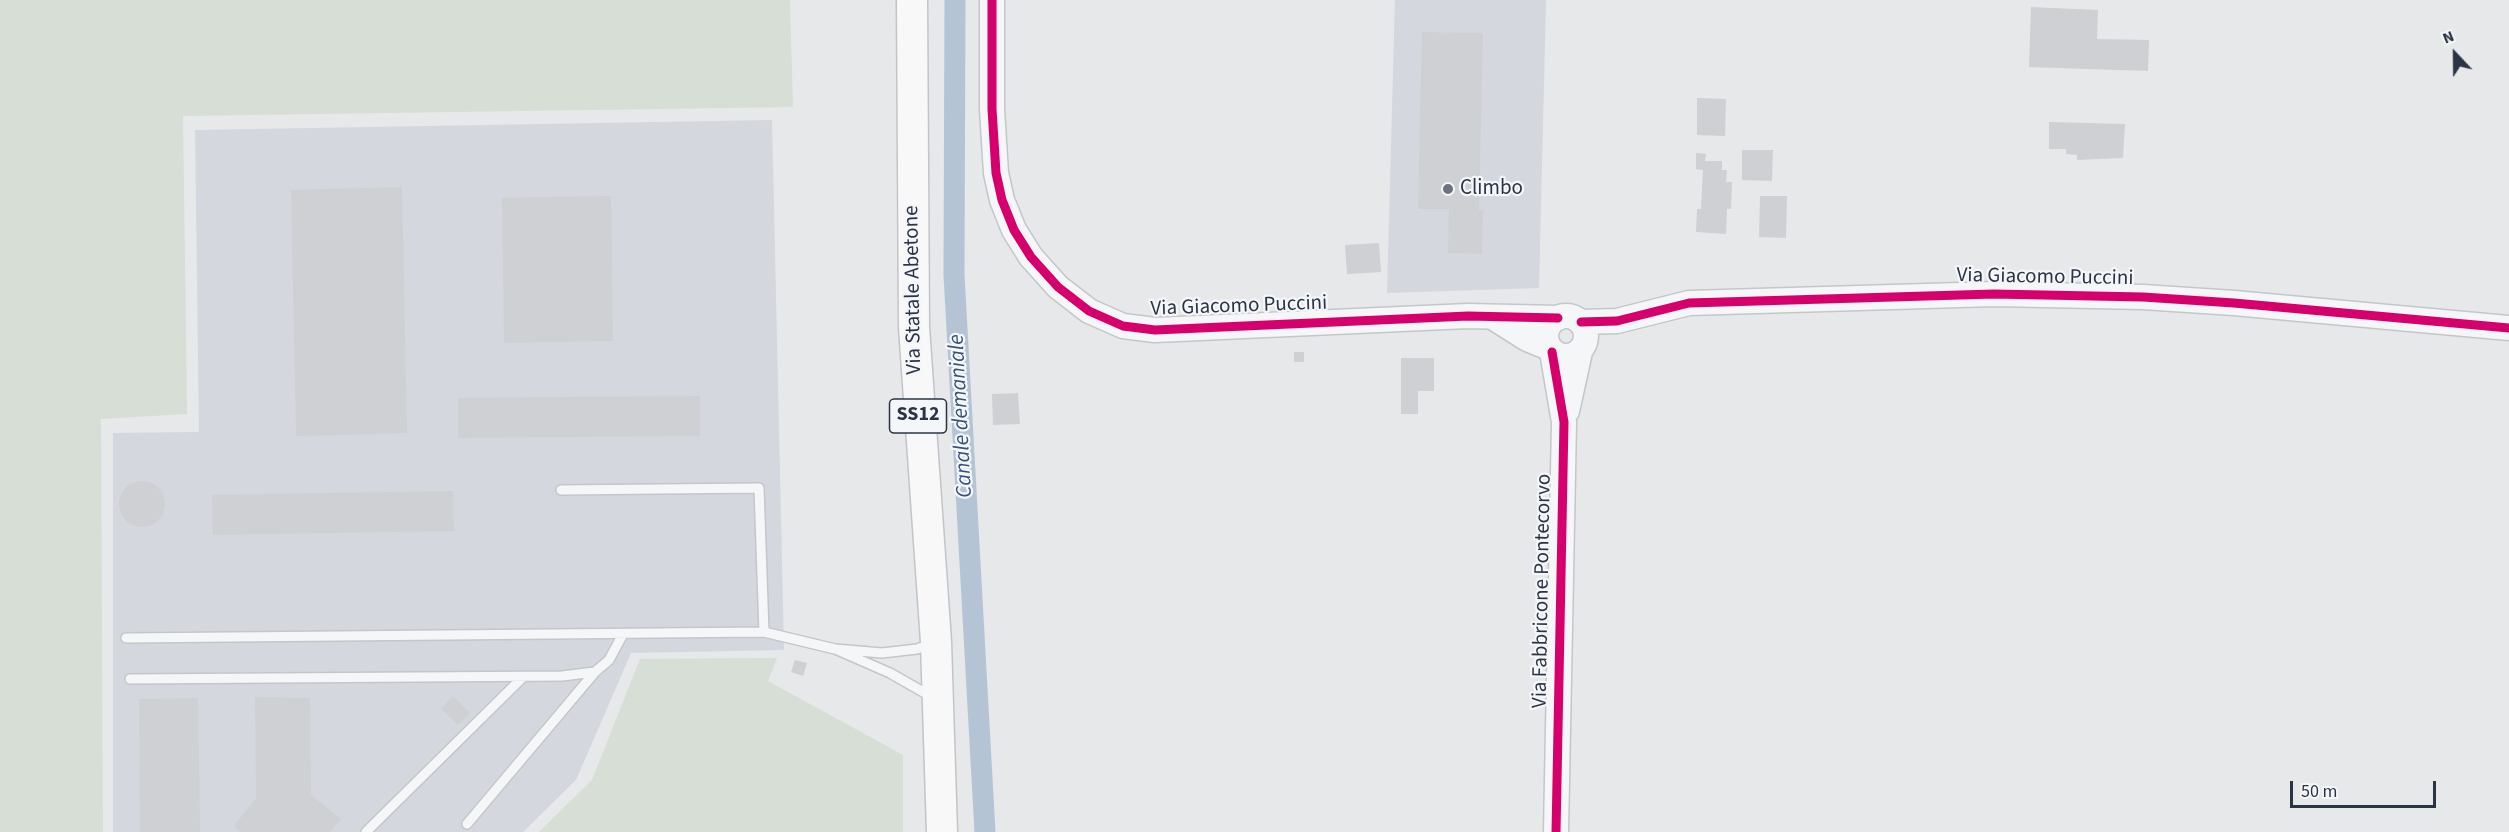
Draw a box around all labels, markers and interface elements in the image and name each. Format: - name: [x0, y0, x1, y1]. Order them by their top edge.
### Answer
- north arrow: [2425, 24, 2485, 84]
- text: N: [2439, 25, 2457, 50]
- place label: Climbo: [1460, 176, 1523, 202]
- marker: Climbo: [1441, 182, 1455, 196]
- street label: Via Statale Abetone: [900, 205, 928, 375]
- street label: Via Giacomo Puccini: [1956, 264, 2134, 292]
- street label: Via Giacomo Puccini: [1150, 291, 1328, 323]
- water label: Canale demaniale: [945, 333, 979, 499]
- road number: SS12: [890, 399, 946, 433]
- street label: Via Fabbricone Pontecorvo: [1528, 474, 1558, 708]
- scale bar: [2293, 769, 2438, 807]
- text: 50 m: [2301, 779, 2337, 804]

